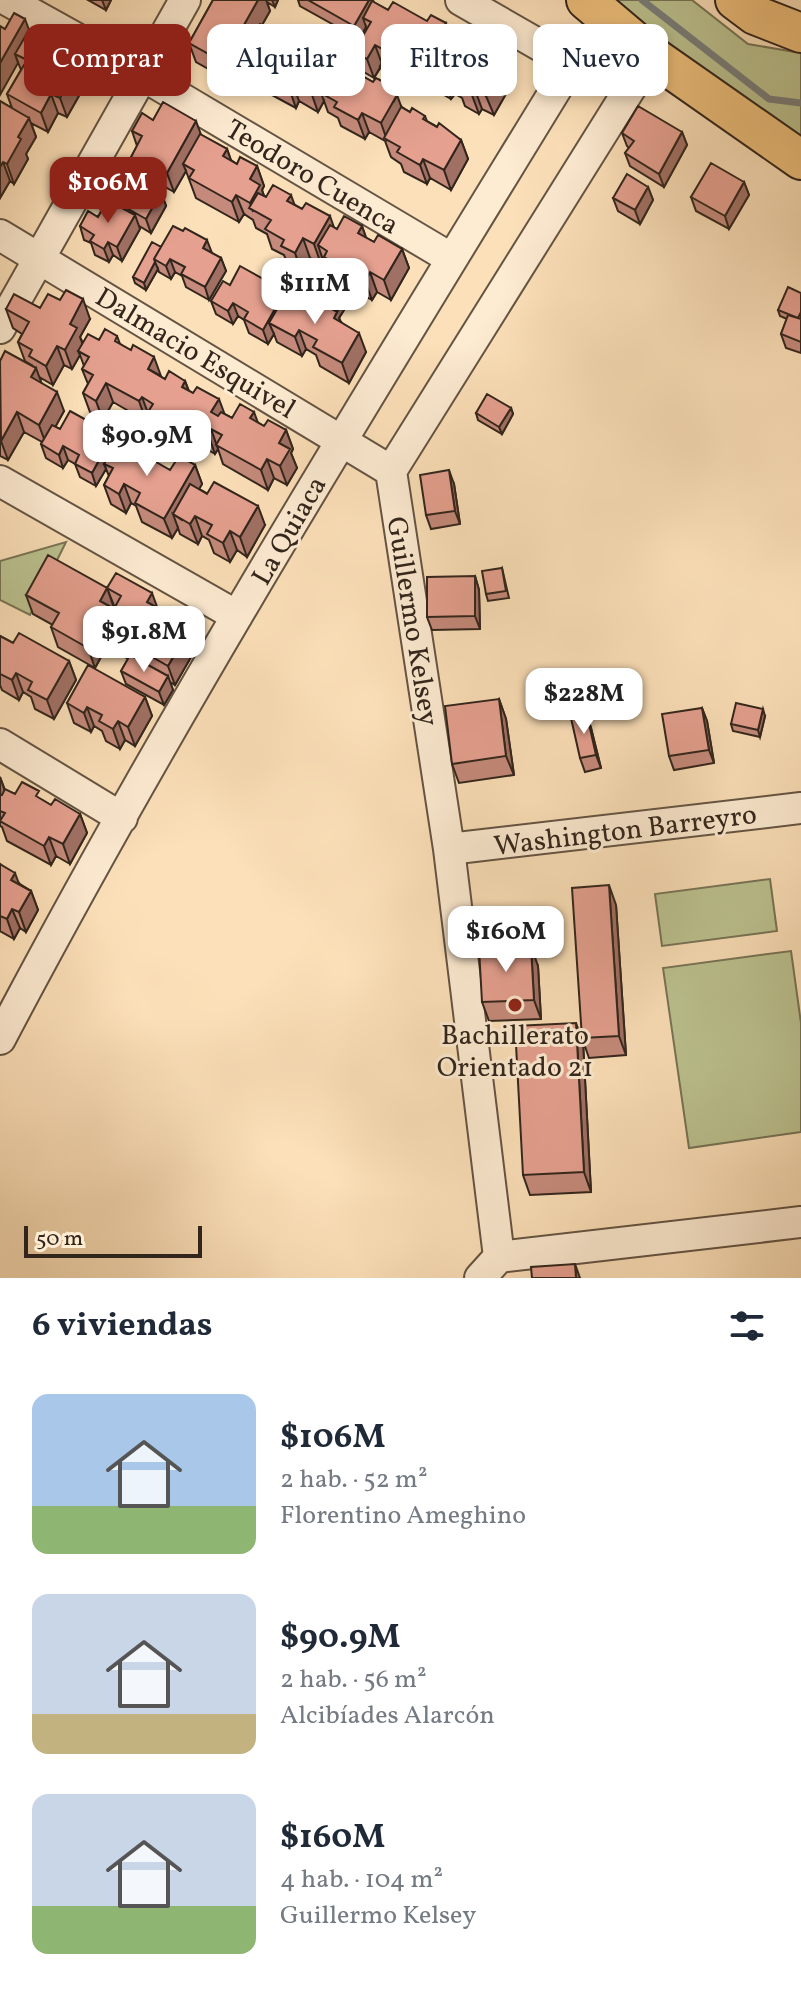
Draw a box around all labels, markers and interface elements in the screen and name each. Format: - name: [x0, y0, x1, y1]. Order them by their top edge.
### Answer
- chip: Comprar: [24, 24, 191, 96]
- chip: Alquilar: [207, 24, 365, 96]
- chip: Filtros: [381, 24, 517, 96]
- chip: Nuevo: [533, 24, 668, 96]
- street label: Teodoro Cuenca: [218, 111, 406, 245]
- pin: $106M: [52, 157, 164, 225]
- text: $106M: [68, 165, 148, 201]
- pin: $111M: [259, 258, 371, 326]
- text: $111M: [280, 266, 350, 302]
- street label: Dalmacio Esquivel: [87, 279, 302, 429]
- pin: $90.9M: [82, 410, 212, 478]
- text: $90.9M: [101, 418, 193, 454]
- street label: La Quiaca: [243, 469, 337, 593]
- street label: Guillermo Kelsey: [376, 514, 447, 729]
- pin: $91.8M: [79, 606, 209, 674]
- text: $91.8M: [101, 614, 187, 650]
- pin: $228M: [528, 668, 640, 736]
- text: $228M: [544, 676, 624, 712]
- street label: Washington Barreyro: [492, 796, 759, 867]
- pin: $160M: [450, 906, 562, 974]
- text: $160M: [466, 914, 546, 950]
- marker: Bachillerato Orientado 21: [506, 996, 524, 1014]
- place label: Bachillerato Orientado 21: [437, 1017, 593, 1088]
- scale bar: [24, 1222, 202, 1258]
- text: 50 m: [36, 1224, 83, 1255]
- text: 6 viviendas: [32, 1303, 213, 1350]
- icon: filters: [725, 1304, 769, 1348]
- text: $106M: [280, 1415, 385, 1462]
- icon: home: [96, 1426, 192, 1522]
- text: 2 hab. · 52 m²: [280, 1462, 428, 1498]
- text: Florentino Ameghino: [280, 1498, 526, 1534]
- text: $90.9M: [280, 1615, 400, 1662]
- icon: home: [96, 1626, 192, 1722]
- text: 2 hab. · 56 m²: [280, 1662, 427, 1698]
- text: Alcibíades Alarcón: [280, 1698, 495, 1734]
- text: $160M: [280, 1815, 385, 1862]
- icon: home: [96, 1826, 192, 1922]
- text: 4 hab. · 104 m²: [280, 1862, 443, 1898]
- text: Guillermo Kelsey: [280, 1898, 476, 1934]

